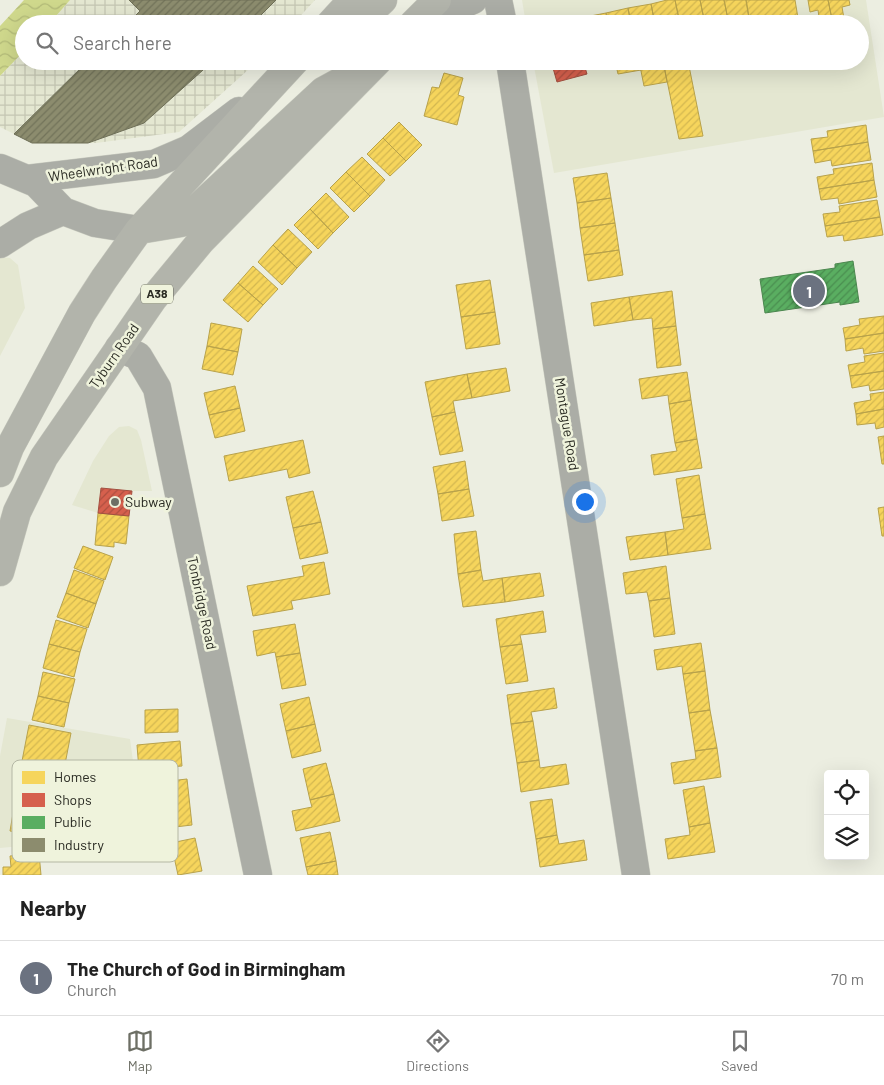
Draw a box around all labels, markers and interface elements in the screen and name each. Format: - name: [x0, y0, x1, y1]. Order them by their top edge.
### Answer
- search box: [15, 15, 869, 70]
- icon: search: [33, 29, 61, 57]
- text: Search here: [73, 31, 172, 54]
- street label: Wheelwright Road: [47, 152, 159, 185]
- pin: 1: [793, 272, 825, 310]
- road number: A38: [141, 284, 173, 304]
- street label: Tyburn Road: [85, 320, 142, 392]
- street label: Montague Road: [552, 376, 583, 472]
- your location: [572, 489, 598, 515]
- place label: Subway: [125, 493, 172, 510]
- marker: Subway: [109, 496, 121, 508]
- street label: Tonbridge Road: [184, 555, 221, 651]
- legend: [12, 760, 178, 862]
- text: Homes: [54, 768, 97, 785]
- map controls: [824, 770, 869, 860]
- button: locate: [824, 770, 869, 815]
- text: Shops: [54, 791, 92, 808]
- text: Public: [54, 813, 92, 830]
- button: layers: [824, 815, 869, 860]
- text: Industry: [54, 836, 105, 853]
- text: Nearby: [20, 895, 86, 920]
- text: The Church of God in Birmingham: [67, 957, 345, 980]
- text: 1: [33, 969, 39, 988]
- text: 70 m: [831, 969, 864, 988]
- text: Church: [67, 980, 117, 999]
- tab: Map: [126, 1027, 154, 1074]
- tab: Directions: [406, 1027, 469, 1074]
- tab: Saved: [721, 1027, 758, 1074]

